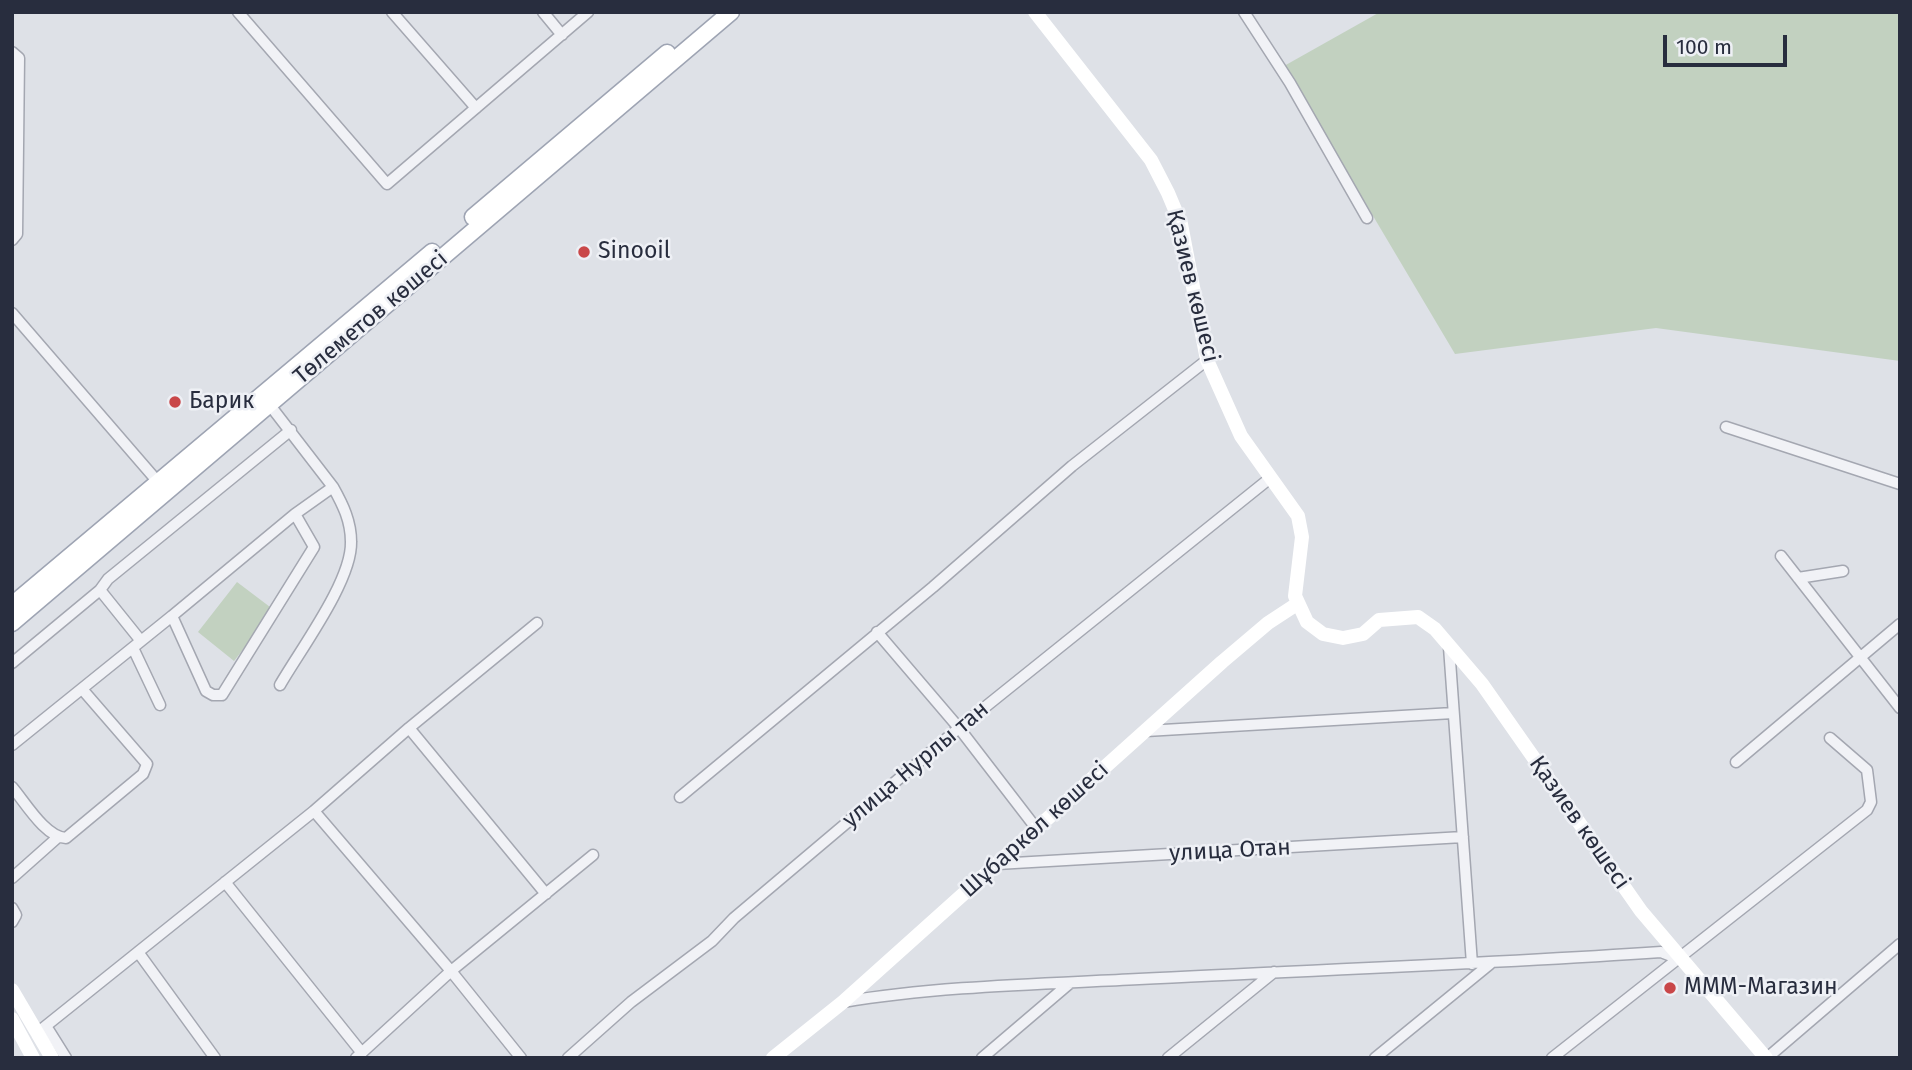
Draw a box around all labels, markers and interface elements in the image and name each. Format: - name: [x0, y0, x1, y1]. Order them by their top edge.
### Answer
- scale bar: [1667, 21, 1791, 65]
- text: 100 m: [1676, 34, 1732, 60]
- street label: Қазиев көшесі: [1160, 207, 1224, 365]
- place label: Sinooil: [598, 238, 671, 266]
- marker: Sinooil: [576, 244, 592, 260]
- street label: Төлеметов көшесі: [288, 245, 454, 391]
- place label: Барик: [189, 388, 254, 416]
- marker: Барик: [167, 394, 183, 410]
- street label: улица Нурлы тан: [837, 696, 995, 834]
- street label: Қазиев көшесі: [1523, 751, 1635, 895]
- street label: Шұбаркөл көшесі: [955, 756, 1115, 904]
- street label: улица Отан: [1169, 834, 1291, 868]
- place label: МММ-Магазин: [1684, 974, 1838, 1002]
- marker: МММ-Магазин: [1662, 980, 1678, 996]

